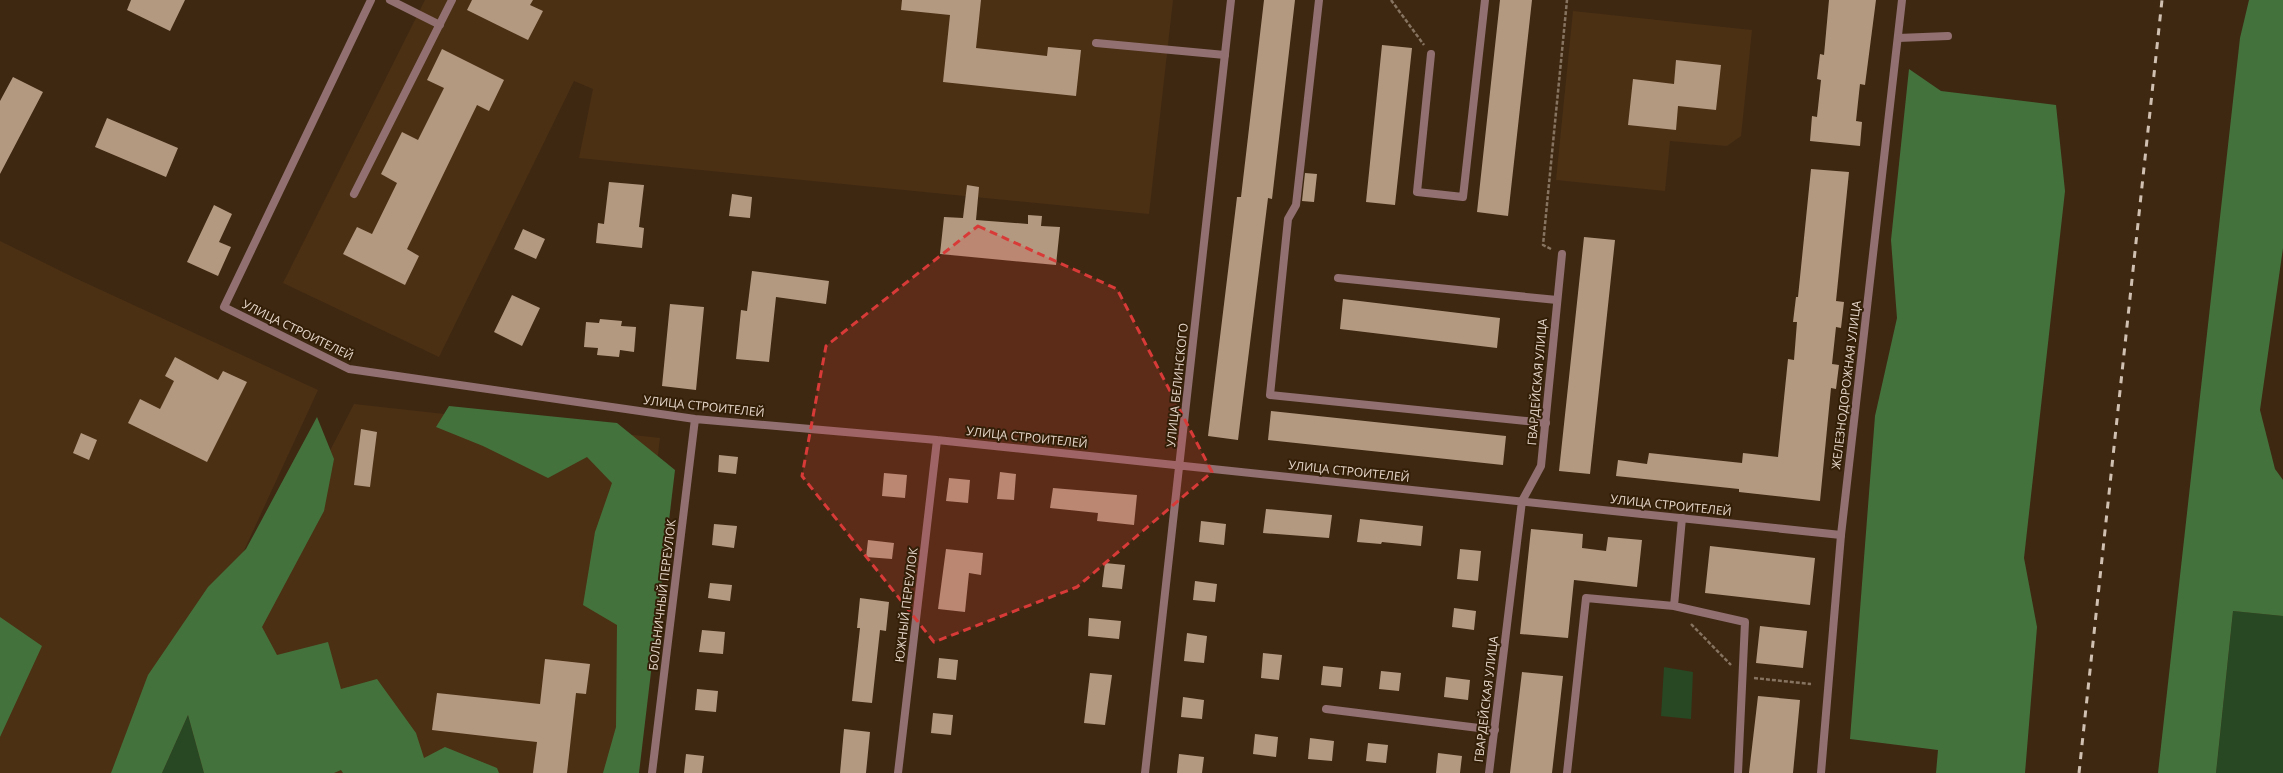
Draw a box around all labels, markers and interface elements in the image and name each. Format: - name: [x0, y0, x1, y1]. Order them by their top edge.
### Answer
- street label: УЛИЦА СТРОИТЕЛЕЙ: [240, 296, 356, 364]
- street label: ЖЕЛЕЗНОДОРОЖНАЯ УЛИЦА: [1827, 299, 1865, 470]
- street label: ГВАРДЕЙСКАЯ УЛИЦА: [1523, 317, 1551, 446]
- street label: УЛИЦА БЕЛИНСКОГО: [1162, 322, 1192, 448]
- street label: УЛИЦА СТРОИТЕЛЕЙ: [643, 391, 765, 421]
- street label: УЛИЦА СТРОИТЕЛЕЙ: [966, 422, 1088, 452]
- street label: УЛИЦА СТРОИТЕЛЕЙ: [1288, 456, 1410, 486]
- street label: УЛИЦА СТРОИТЕЛЕЙ: [1610, 490, 1732, 520]
- street label: БОЛЬНИЧНЫЙ ПЕРЕУЛОК: [644, 518, 680, 672]
- street label: ЮЖНЫЙ ПЕРЕУЛОК: [891, 546, 922, 663]
- street label: ГВАРДЕЙСКАЯ УЛИЦА: [1470, 634, 1502, 763]

